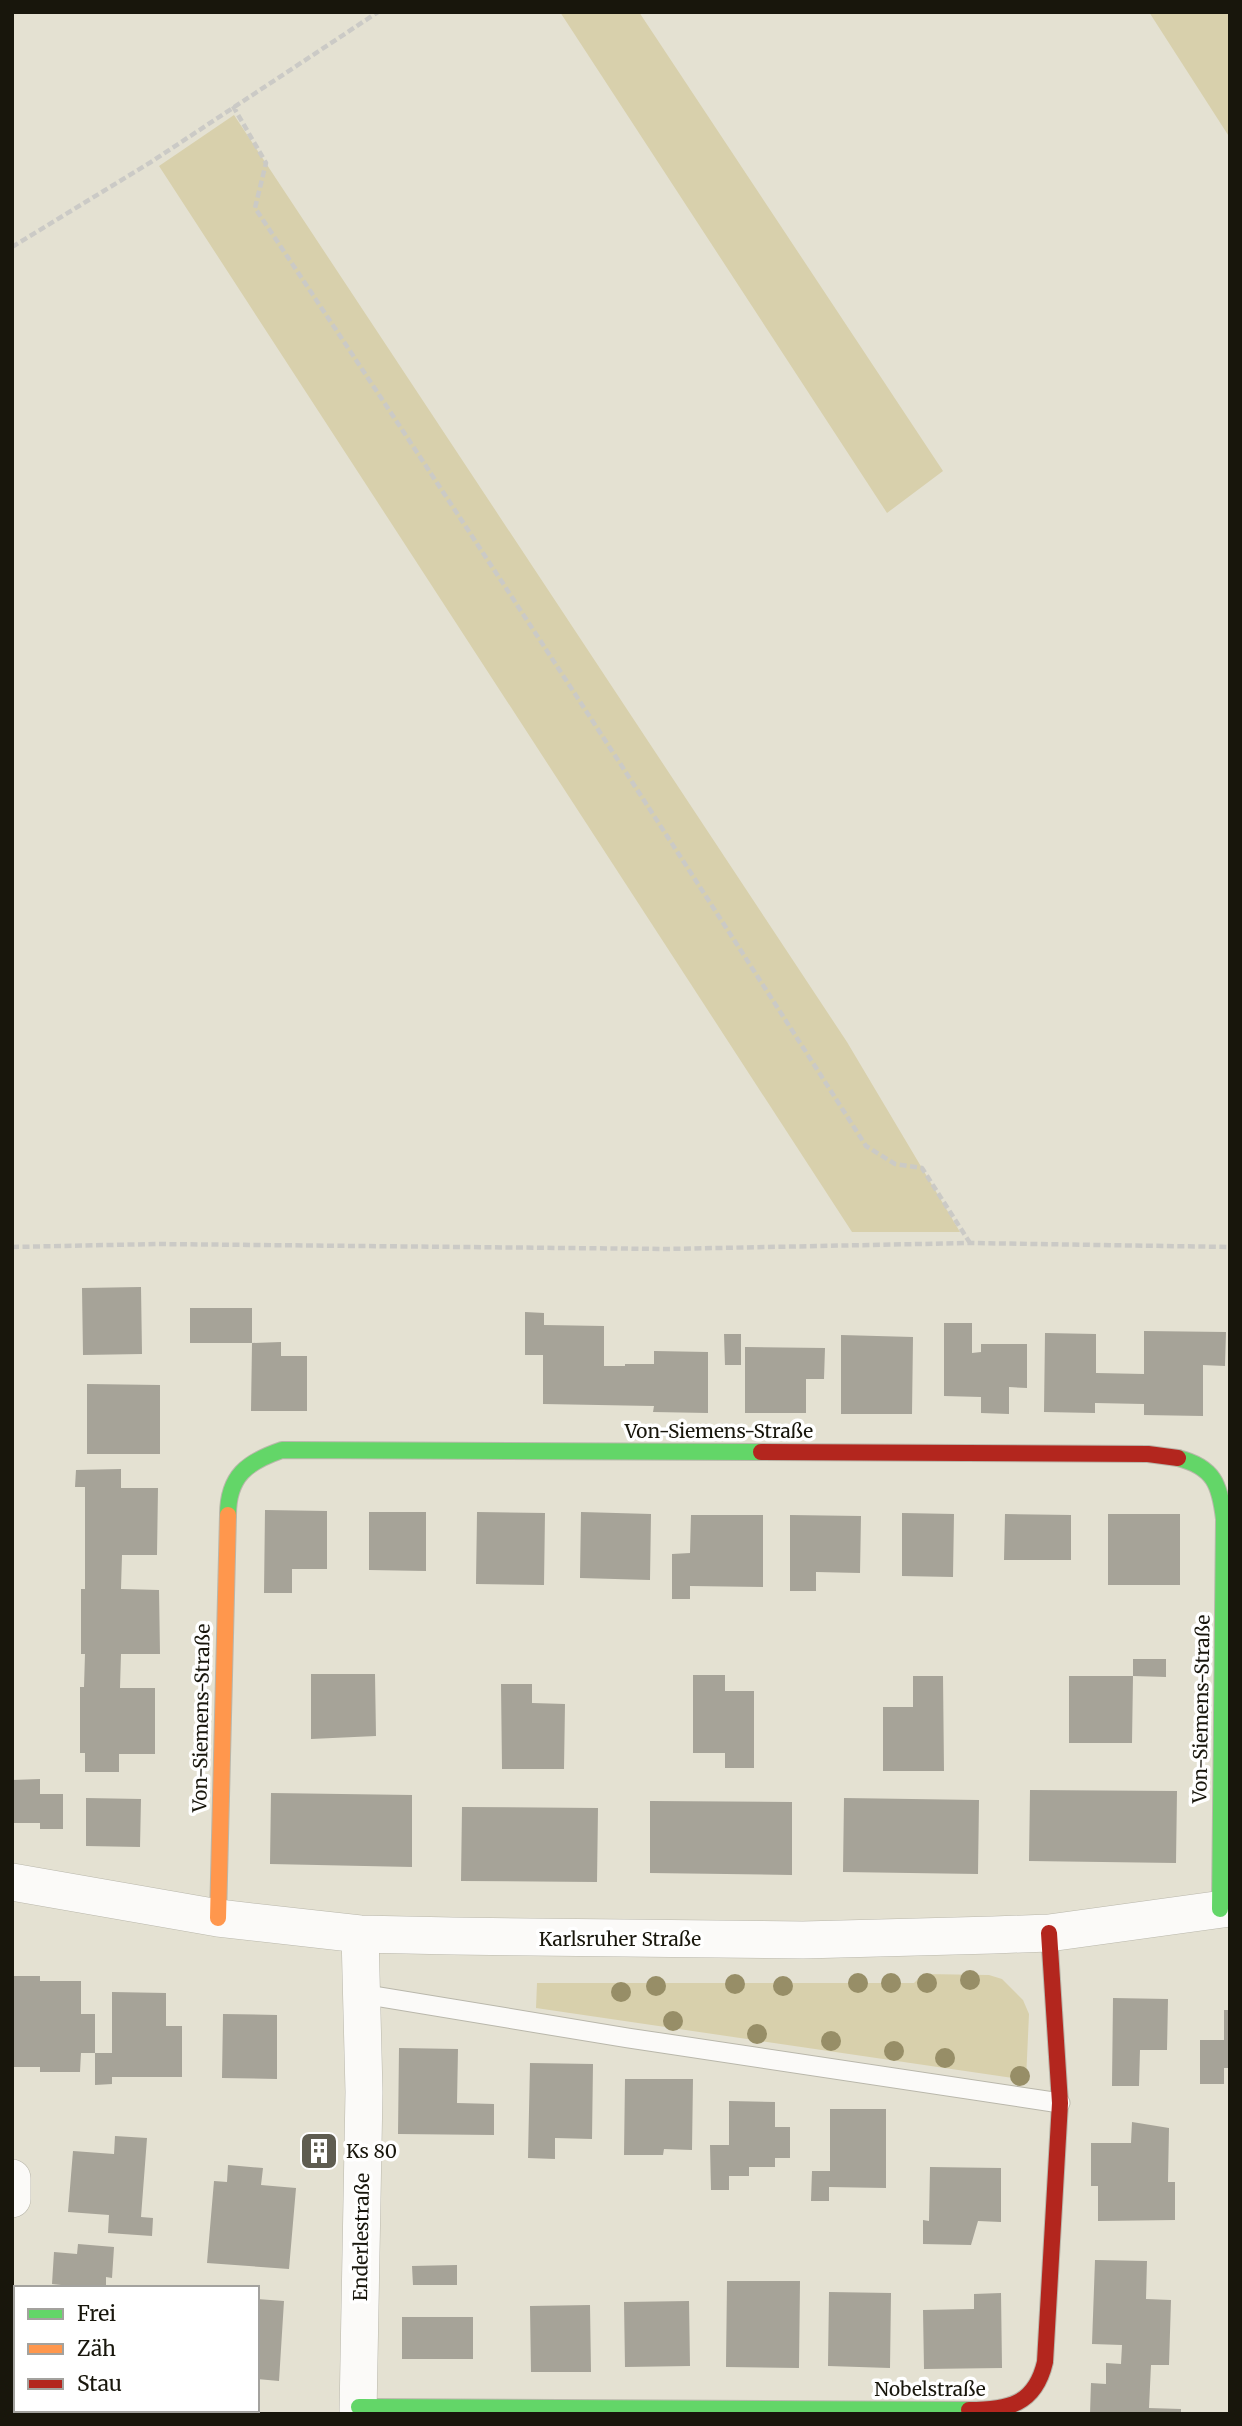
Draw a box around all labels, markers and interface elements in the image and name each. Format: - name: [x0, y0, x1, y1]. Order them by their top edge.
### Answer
- street label: Von-Siemens-Straße: [624, 1419, 813, 1443]
- street label: Von-Siemens-Straße: [1187, 1615, 1215, 1804]
- street label: Von-Siemens-Straße: [187, 1624, 215, 1813]
- street label: Karlsruher Straße: [539, 1927, 701, 1951]
- building icon: Ks 80: [298, 2130, 340, 2172]
- place label: Ks 80: [346, 2139, 397, 2163]
- street label: Enderlestraße: [348, 2173, 374, 2301]
- legend: [14, 2286, 259, 2412]
- text: Frei: [77, 2300, 116, 2327]
- text: Zäh: [77, 2335, 116, 2362]
- text: Stau: [77, 2370, 122, 2397]
- street label: Nobelstraße: [874, 2377, 986, 2401]

